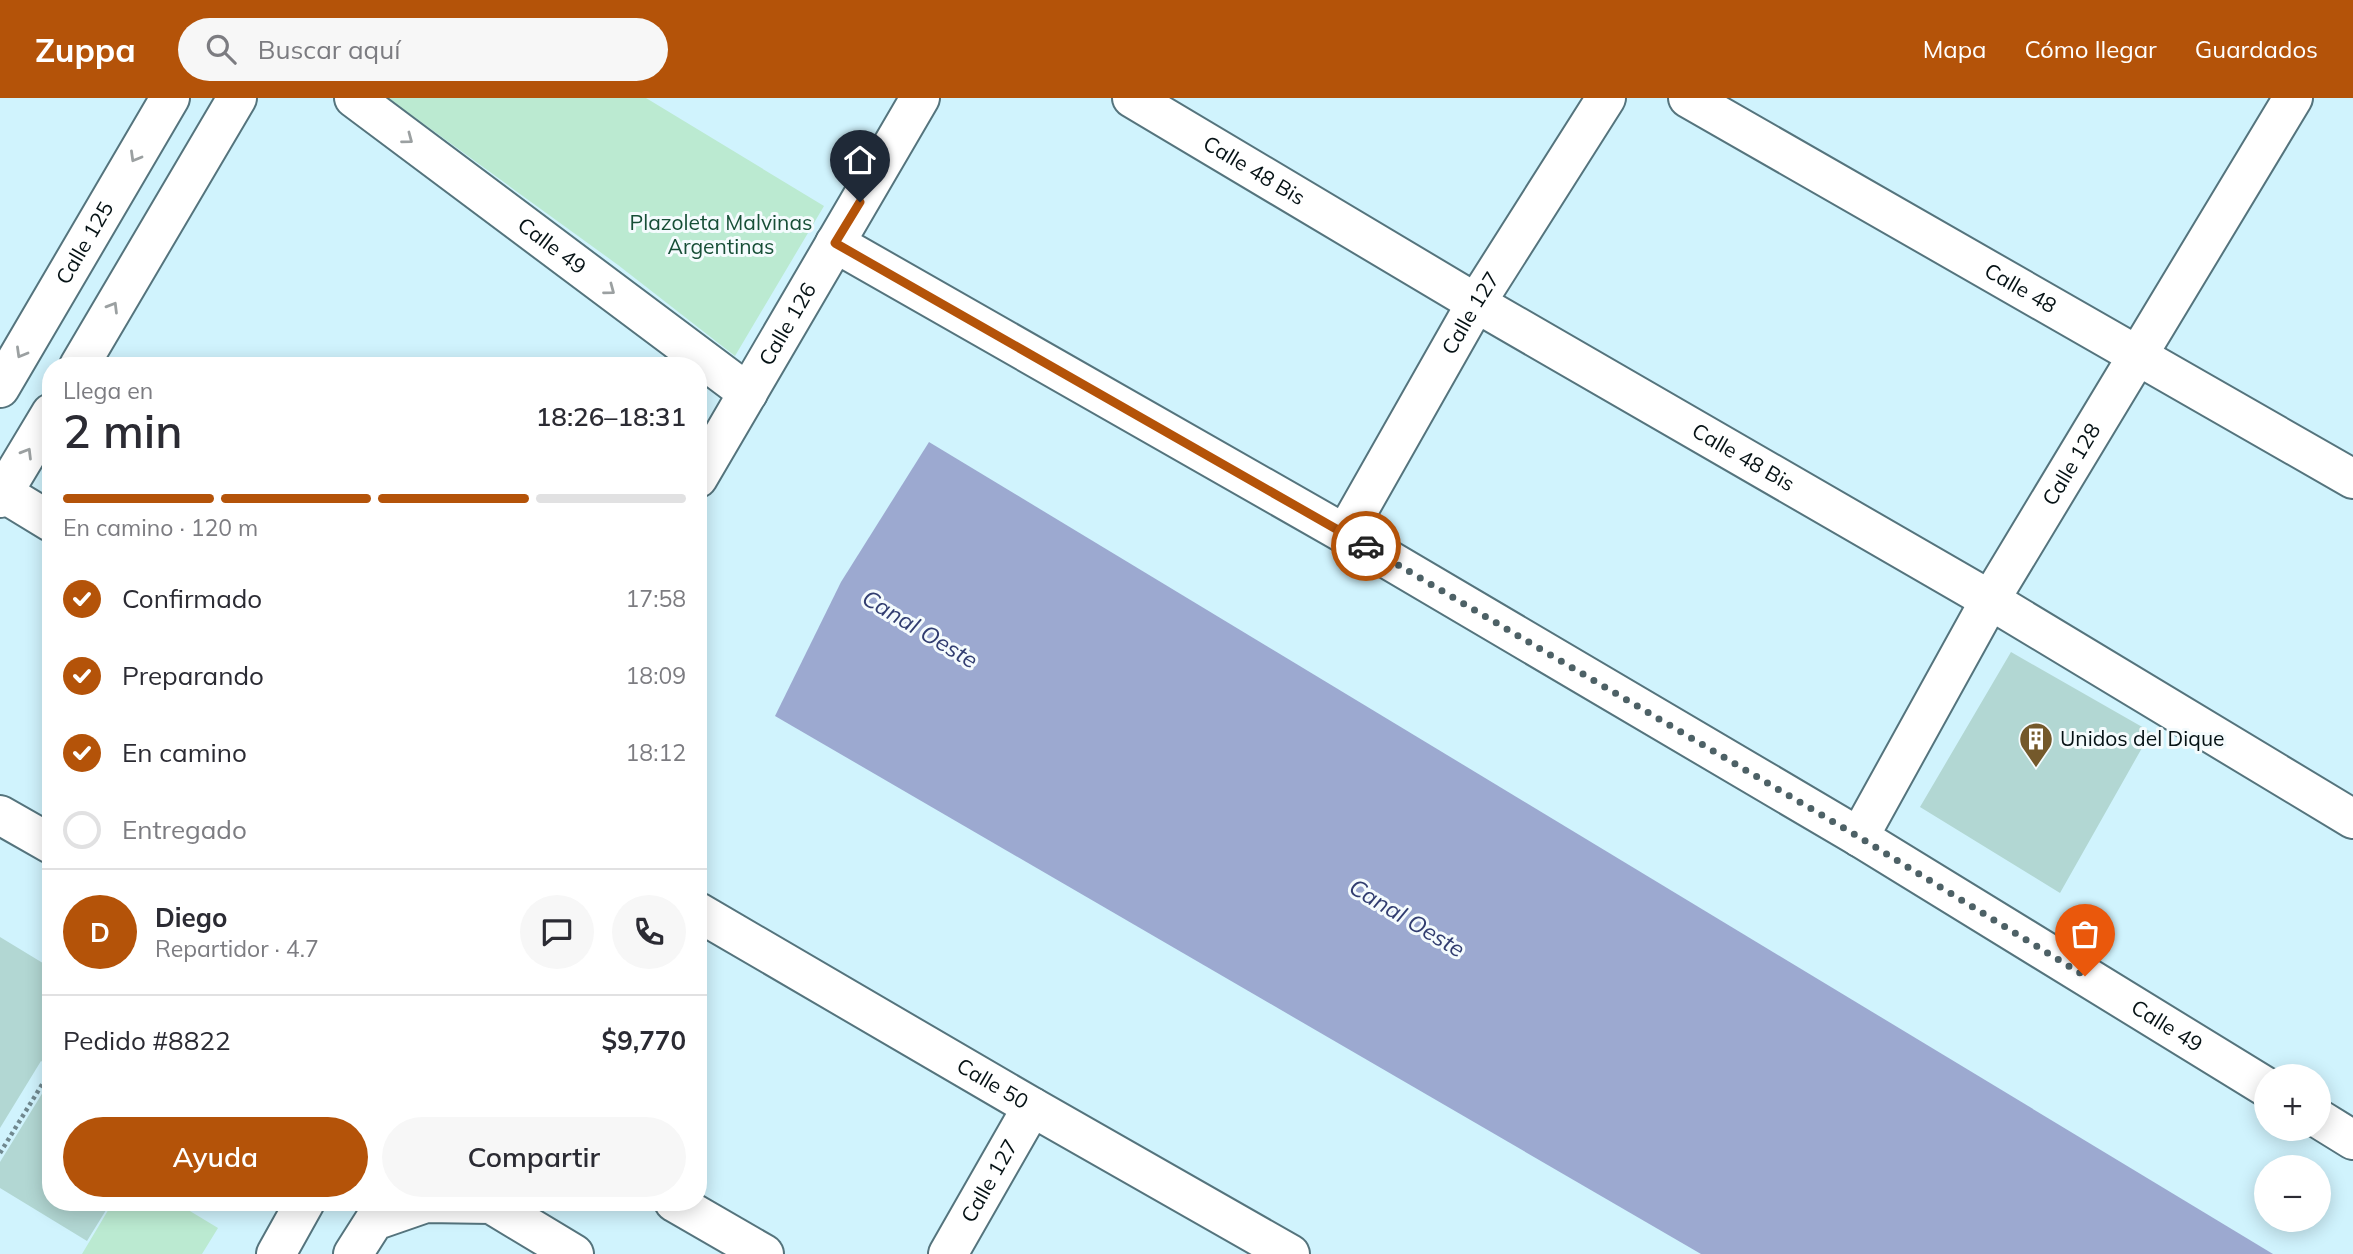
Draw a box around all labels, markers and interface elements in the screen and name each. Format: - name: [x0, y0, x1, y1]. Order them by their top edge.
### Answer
- search box: [178, 18, 668, 81]
- text: Zuppa: [35, 29, 136, 70]
- icon: search: [202, 30, 240, 68]
- text: Buscar aquí: [258, 33, 400, 66]
- text: Mapa: [1923, 34, 1986, 64]
- text: Cómo llegar: [2024, 34, 2157, 64]
- text: Guardados: [2195, 34, 2318, 64]
- street label: Calle 48 Bis: [1199, 129, 1310, 210]
- pin: [830, 130, 890, 202]
- one-way arrow: [401, 131, 413, 143]
- icon: home: [841, 141, 879, 179]
- one-way arrow: [131, 149, 144, 162]
- street label: Calle 125: [50, 197, 118, 289]
- park label: Plazoleta Malvinas Argentinas: [630, 209, 812, 259]
- street label: Calle 49: [513, 211, 592, 279]
- street label: Calle 48: [1980, 257, 2061, 318]
- street label: Calle 127: [1436, 267, 1504, 359]
- street label: Calle 126: [753, 278, 821, 370]
- one-way arrow: [602, 282, 615, 295]
- one-way arrow: [105, 302, 118, 315]
- one-way arrow: [16, 346, 29, 359]
- text: Llega en: [63, 376, 153, 405]
- text: 18:26–18:31: [536, 400, 686, 433]
- text: 2 min: [63, 402, 182, 460]
- street label: Calle 48 Bis: [1688, 417, 1800, 496]
- street label: Calle 128: [2036, 418, 2106, 510]
- one-way arrow: [19, 448, 32, 460]
- courier: [1331, 511, 1401, 581]
- text: En camino · 120 m: [63, 513, 258, 542]
- icon: car: [1347, 527, 1385, 565]
- icon: check: [63, 580, 101, 618]
- text: Confirmado: [122, 582, 262, 615]
- water label: Canal Oeste: [857, 583, 983, 674]
- text: 17:58: [626, 584, 686, 613]
- icon: check: [63, 657, 101, 695]
- text: Preparando: [122, 659, 264, 692]
- text: 18:09: [626, 661, 686, 690]
- building icon: Unidos del Dique: [2017, 720, 2055, 769]
- place label: Unidos del Dique: [2060, 725, 2224, 751]
- icon: check: [63, 734, 101, 772]
- text: En camino: [122, 736, 247, 769]
- text: 18:12: [626, 738, 686, 767]
- text: Entregado: [122, 813, 247, 846]
- water label: Canal Oeste: [1344, 872, 1470, 963]
- button: chat: [520, 895, 594, 969]
- button: phone: [612, 895, 686, 969]
- text: Diego: [155, 901, 227, 934]
- pin: [2055, 904, 2115, 976]
- icon: bag: [2066, 915, 2104, 953]
- text: D: [90, 916, 110, 949]
- text: Repartidor · 4.7: [155, 934, 319, 963]
- street label: Calle 49: [2127, 993, 2208, 1057]
- text: Pedido #8822: [63, 1024, 231, 1057]
- text: $9,770: [602, 1024, 686, 1057]
- street label: Calle 50: [952, 1052, 1034, 1114]
- map controls: [2254, 1064, 2331, 1232]
- button: +: [2254, 1064, 2331, 1141]
- button: Ayuda: [63, 1117, 368, 1197]
- button: Compartir: [382, 1117, 686, 1197]
- street label: Calle 127: [955, 1134, 1023, 1227]
- button: −: [2254, 1155, 2331, 1232]

